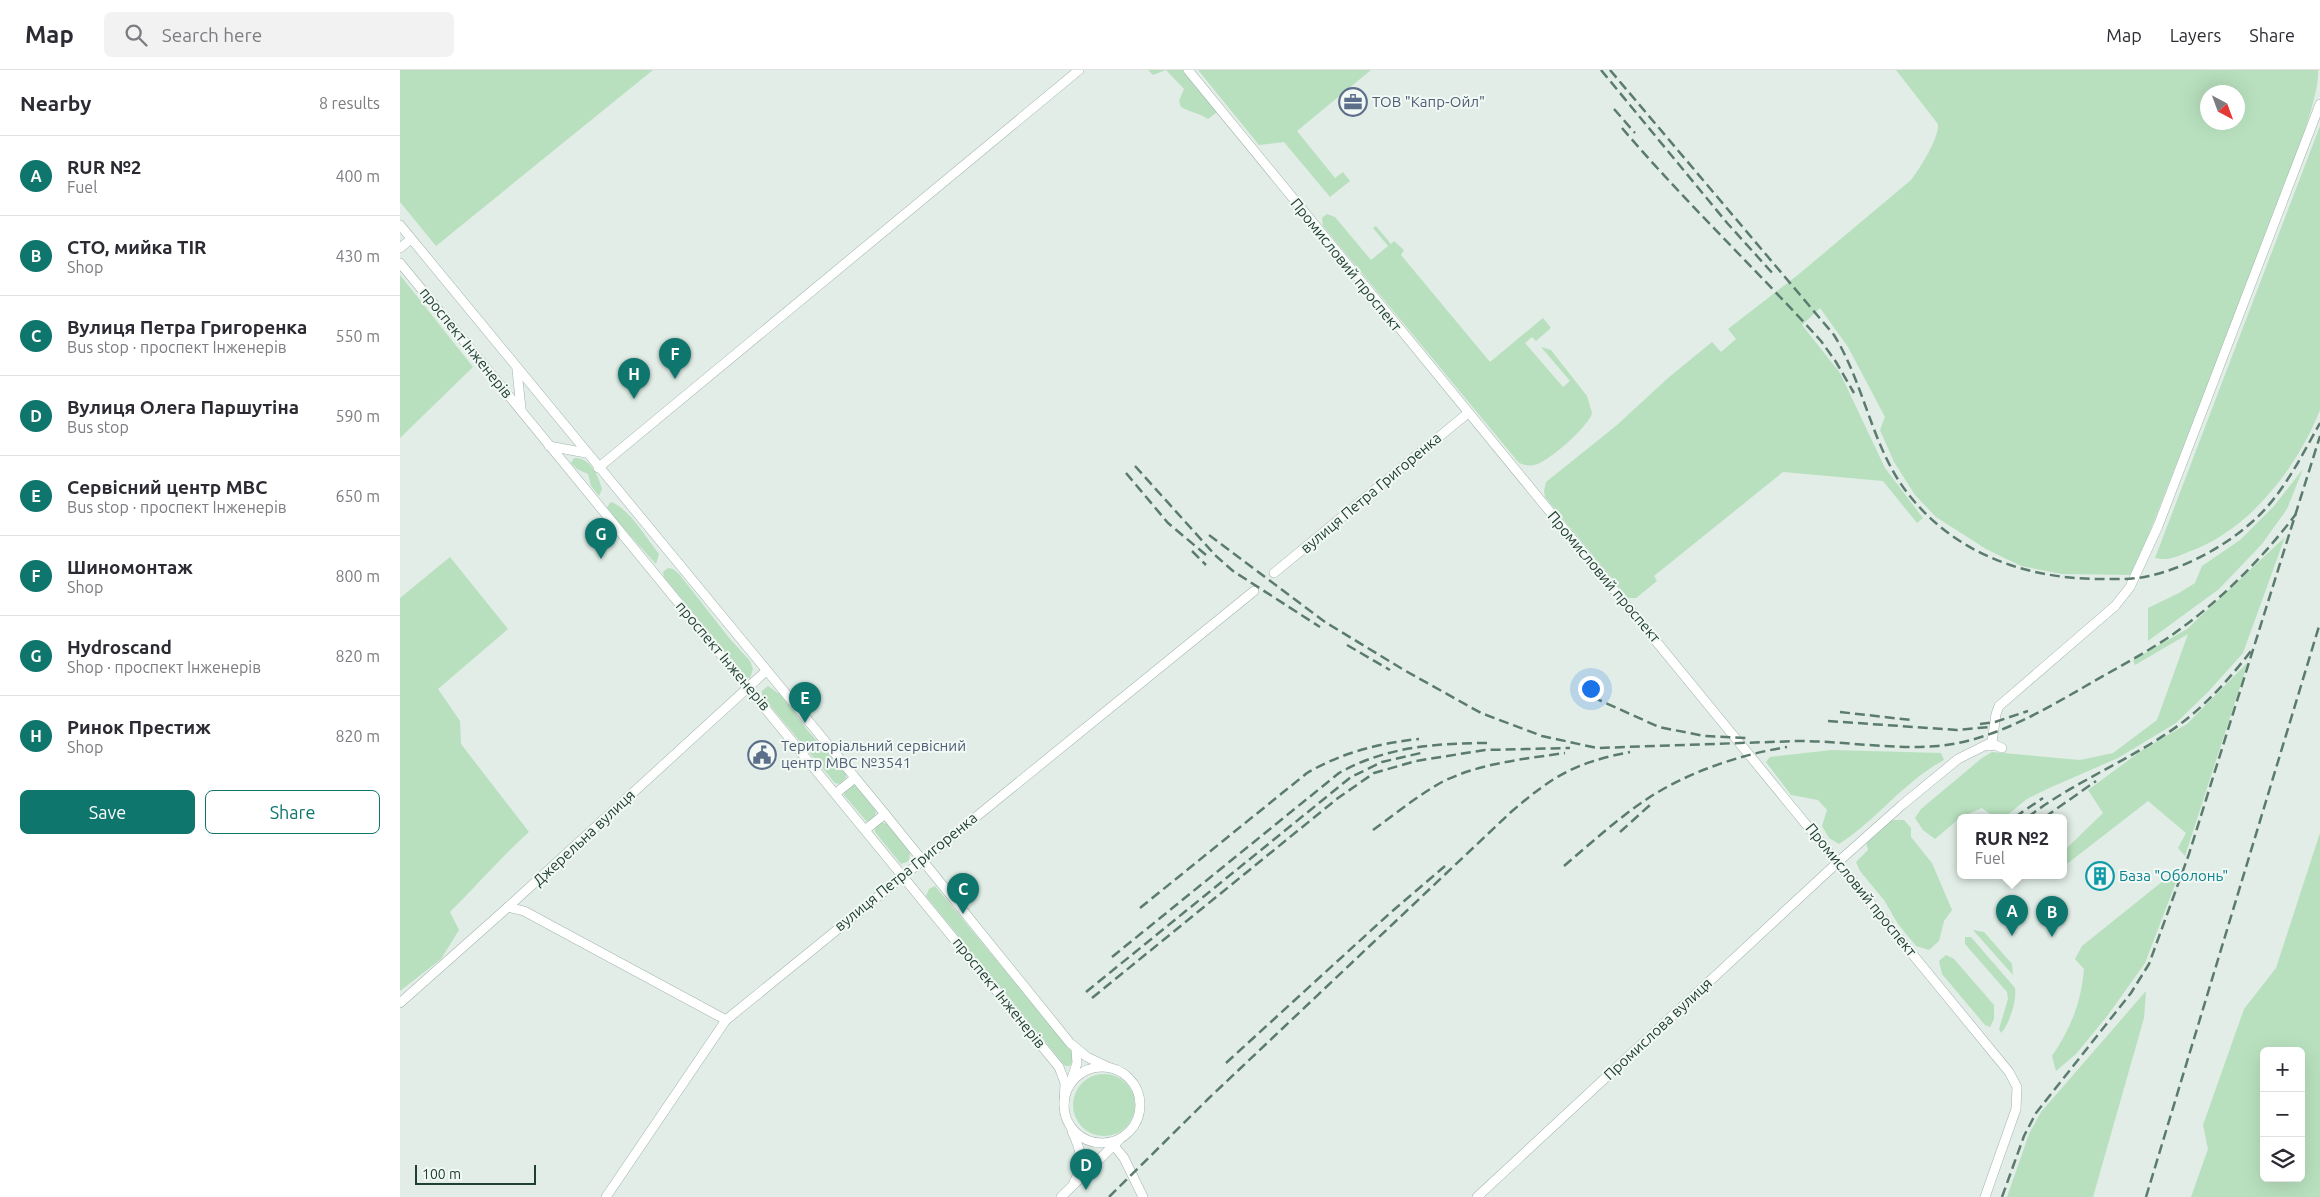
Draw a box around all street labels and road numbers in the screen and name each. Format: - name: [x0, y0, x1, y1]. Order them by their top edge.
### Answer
- street label: Промисловий проспект: [1287, 195, 1406, 335]
- street label: проспект Інженерів: [417, 284, 516, 401]
- street label: вулиця Петра Григоренка: [1297, 429, 1444, 556]
- street label: Промисловий проспект: [1544, 507, 1665, 646]
- street label: проспект Інженерів: [673, 598, 774, 714]
- street label: Джерельна вулиця: [529, 786, 638, 889]
- street label: вулиця Петра Григоренка: [831, 809, 980, 934]
- street label: Промисловий проспект: [1802, 820, 1921, 960]
- street label: проспект Інженерів: [950, 934, 1049, 1051]
- street label: Промислова вулиця: [1600, 974, 1715, 1083]

